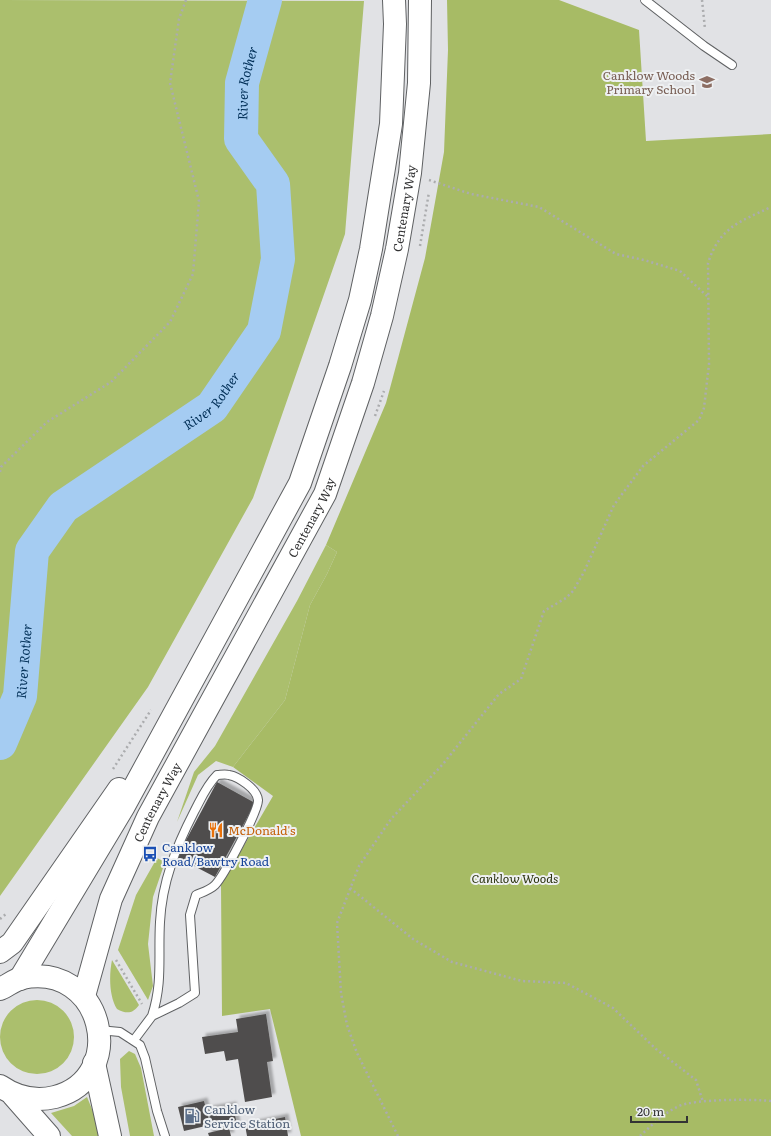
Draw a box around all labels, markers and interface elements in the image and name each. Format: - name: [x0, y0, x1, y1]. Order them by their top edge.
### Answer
- water label: River Rother: [232, 44, 261, 120]
- place label: Canklow Woods Primary School: [603, 66, 696, 98]
- school or university icon: Canklow Woods Primary School: [698, 73, 716, 91]
- street label: Centenary Way: [388, 164, 420, 253]
- water label: River Rother: [179, 367, 243, 434]
- street label: Centenary Way: [283, 475, 339, 561]
- water label: River Rother: [10, 623, 35, 699]
- street label: Centenary Way: [129, 759, 185, 845]
- restaurant icon: McDonald's: [207, 821, 225, 839]
- place label: McDonald's: [228, 821, 296, 839]
- place label: Canklow Road/Bawtry Road: [162, 838, 270, 870]
- bus stop icon: Canklow Road/Bawtry Road: [141, 845, 159, 863]
- park label: Canklow Woods: [472, 869, 558, 887]
- scale bar: [631, 1098, 687, 1124]
- place label: Canklow Service Station: [204, 1100, 290, 1132]
- text: 20 m: [637, 1102, 664, 1120]
- fuel station icon: Canklow Service Station: [183, 1107, 201, 1125]

